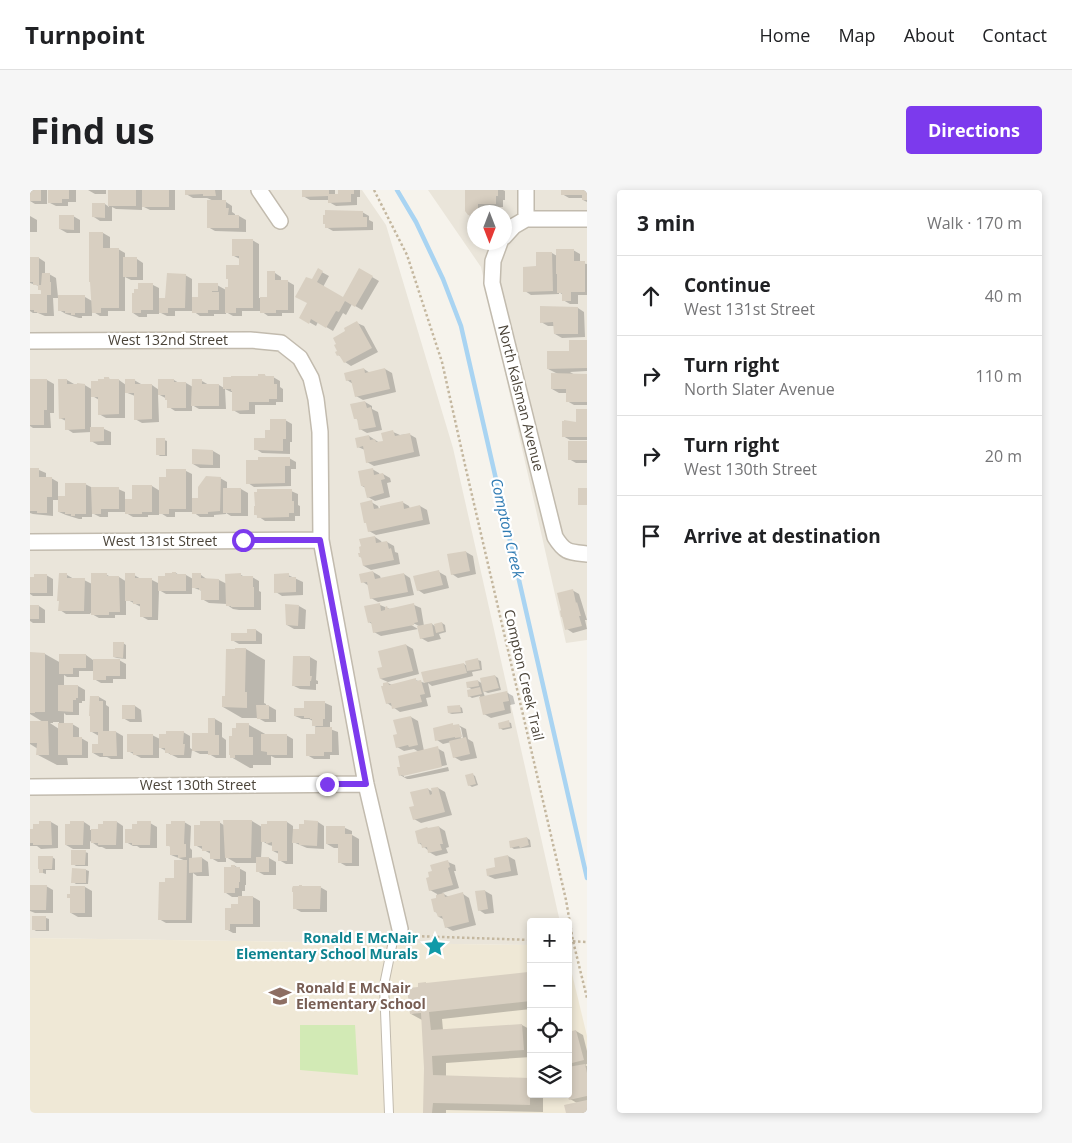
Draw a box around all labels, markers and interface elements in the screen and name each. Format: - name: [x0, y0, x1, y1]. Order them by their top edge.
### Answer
- text: Turnpoint: [25, 18, 145, 51]
- text: Home: [760, 23, 810, 47]
- text: Map: [838, 23, 876, 47]
- text: About: [904, 23, 954, 47]
- text: Contact: [982, 23, 1047, 47]
- button: Directions: [906, 106, 1042, 154]
- text: Find us: [30, 107, 155, 154]
- north arrow: [467, 205, 512, 250]
- text: 3 min: [637, 209, 695, 237]
- text: Walk · 170 m: [927, 212, 1022, 234]
- text: Continue: [684, 272, 771, 298]
- icon: ahead: [637, 282, 665, 310]
- text: 40 m: [985, 285, 1022, 307]
- text: West 131st Street: [684, 298, 815, 320]
- street label: North Kalsman Avenue: [494, 323, 549, 473]
- street label: West 132nd Street: [108, 330, 228, 349]
- text: Turn right: [684, 352, 779, 378]
- icon: right: [637, 362, 665, 390]
- text: 110 m: [976, 365, 1022, 387]
- text: North Slater Avenue: [684, 378, 835, 400]
- text: Turn right: [684, 432, 779, 458]
- icon: right: [637, 442, 665, 470]
- text: 20 m: [985, 445, 1022, 467]
- text: West 130th Street: [684, 458, 817, 480]
- water label: Compton Creek: [487, 476, 529, 580]
- icon: arrive: [637, 522, 665, 550]
- text: Arrive at destination: [684, 523, 881, 549]
- route start: [232, 529, 255, 552]
- street label: West 131st Street: [103, 531, 217, 550]
- street label: Compton Creek Trail: [500, 607, 549, 742]
- route end: [316, 773, 339, 796]
- street label: West 130th Street: [140, 775, 256, 794]
- map controls: [527, 918, 572, 1098]
- button: +: [527, 918, 572, 963]
- place label: Ronald E McNair Elementary School Murals: [236, 928, 419, 963]
- place icon: Ronald E McNair Elementary School Murals: [422, 933, 448, 959]
- button: −: [527, 963, 572, 1008]
- place label: Ronald E McNair Elementary School: [296, 978, 426, 1013]
- school or university icon: Ronald E McNair Elementary School: [267, 983, 293, 1009]
- button: locate: [527, 1008, 572, 1053]
- button: layers: [527, 1053, 572, 1098]

